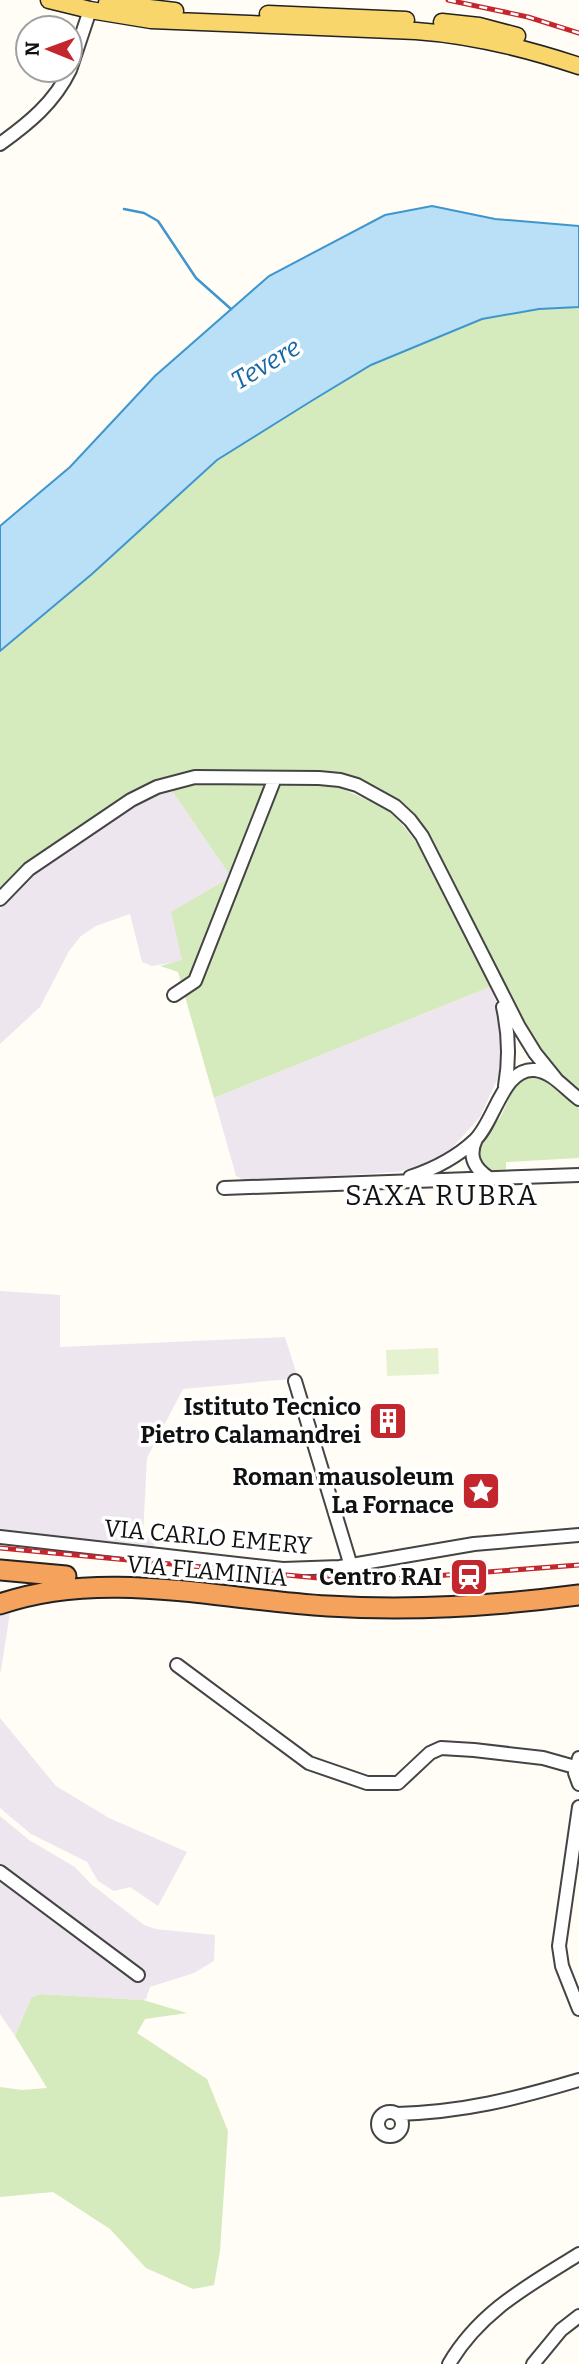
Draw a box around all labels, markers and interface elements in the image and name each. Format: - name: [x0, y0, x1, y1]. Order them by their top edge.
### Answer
- north arrow: [14, 14, 84, 84]
- text: N: [21, 41, 44, 56]
- water label: Tevere: [226, 331, 306, 397]
- district label: SAXA RUBRA: [345, 1179, 539, 1212]
- place label: Istituto Tecnico Pietro Calamandrei: [140, 1393, 361, 1449]
- building icon: Istituto Tecnico Pietro Calamandrei: [367, 1400, 409, 1442]
- place label: Roman mausoleum La Fornace: [233, 1463, 454, 1519]
- place icon: Roman mausoleum La Fornace: [460, 1470, 502, 1512]
- street label: VIA CARLO EMERY: [103, 1514, 314, 1560]
- street label: VIA FLAMINIA: [125, 1550, 289, 1592]
- station icon: Centro RAI: [448, 1556, 490, 1598]
- place label: Centro RAI: [319, 1563, 442, 1591]

